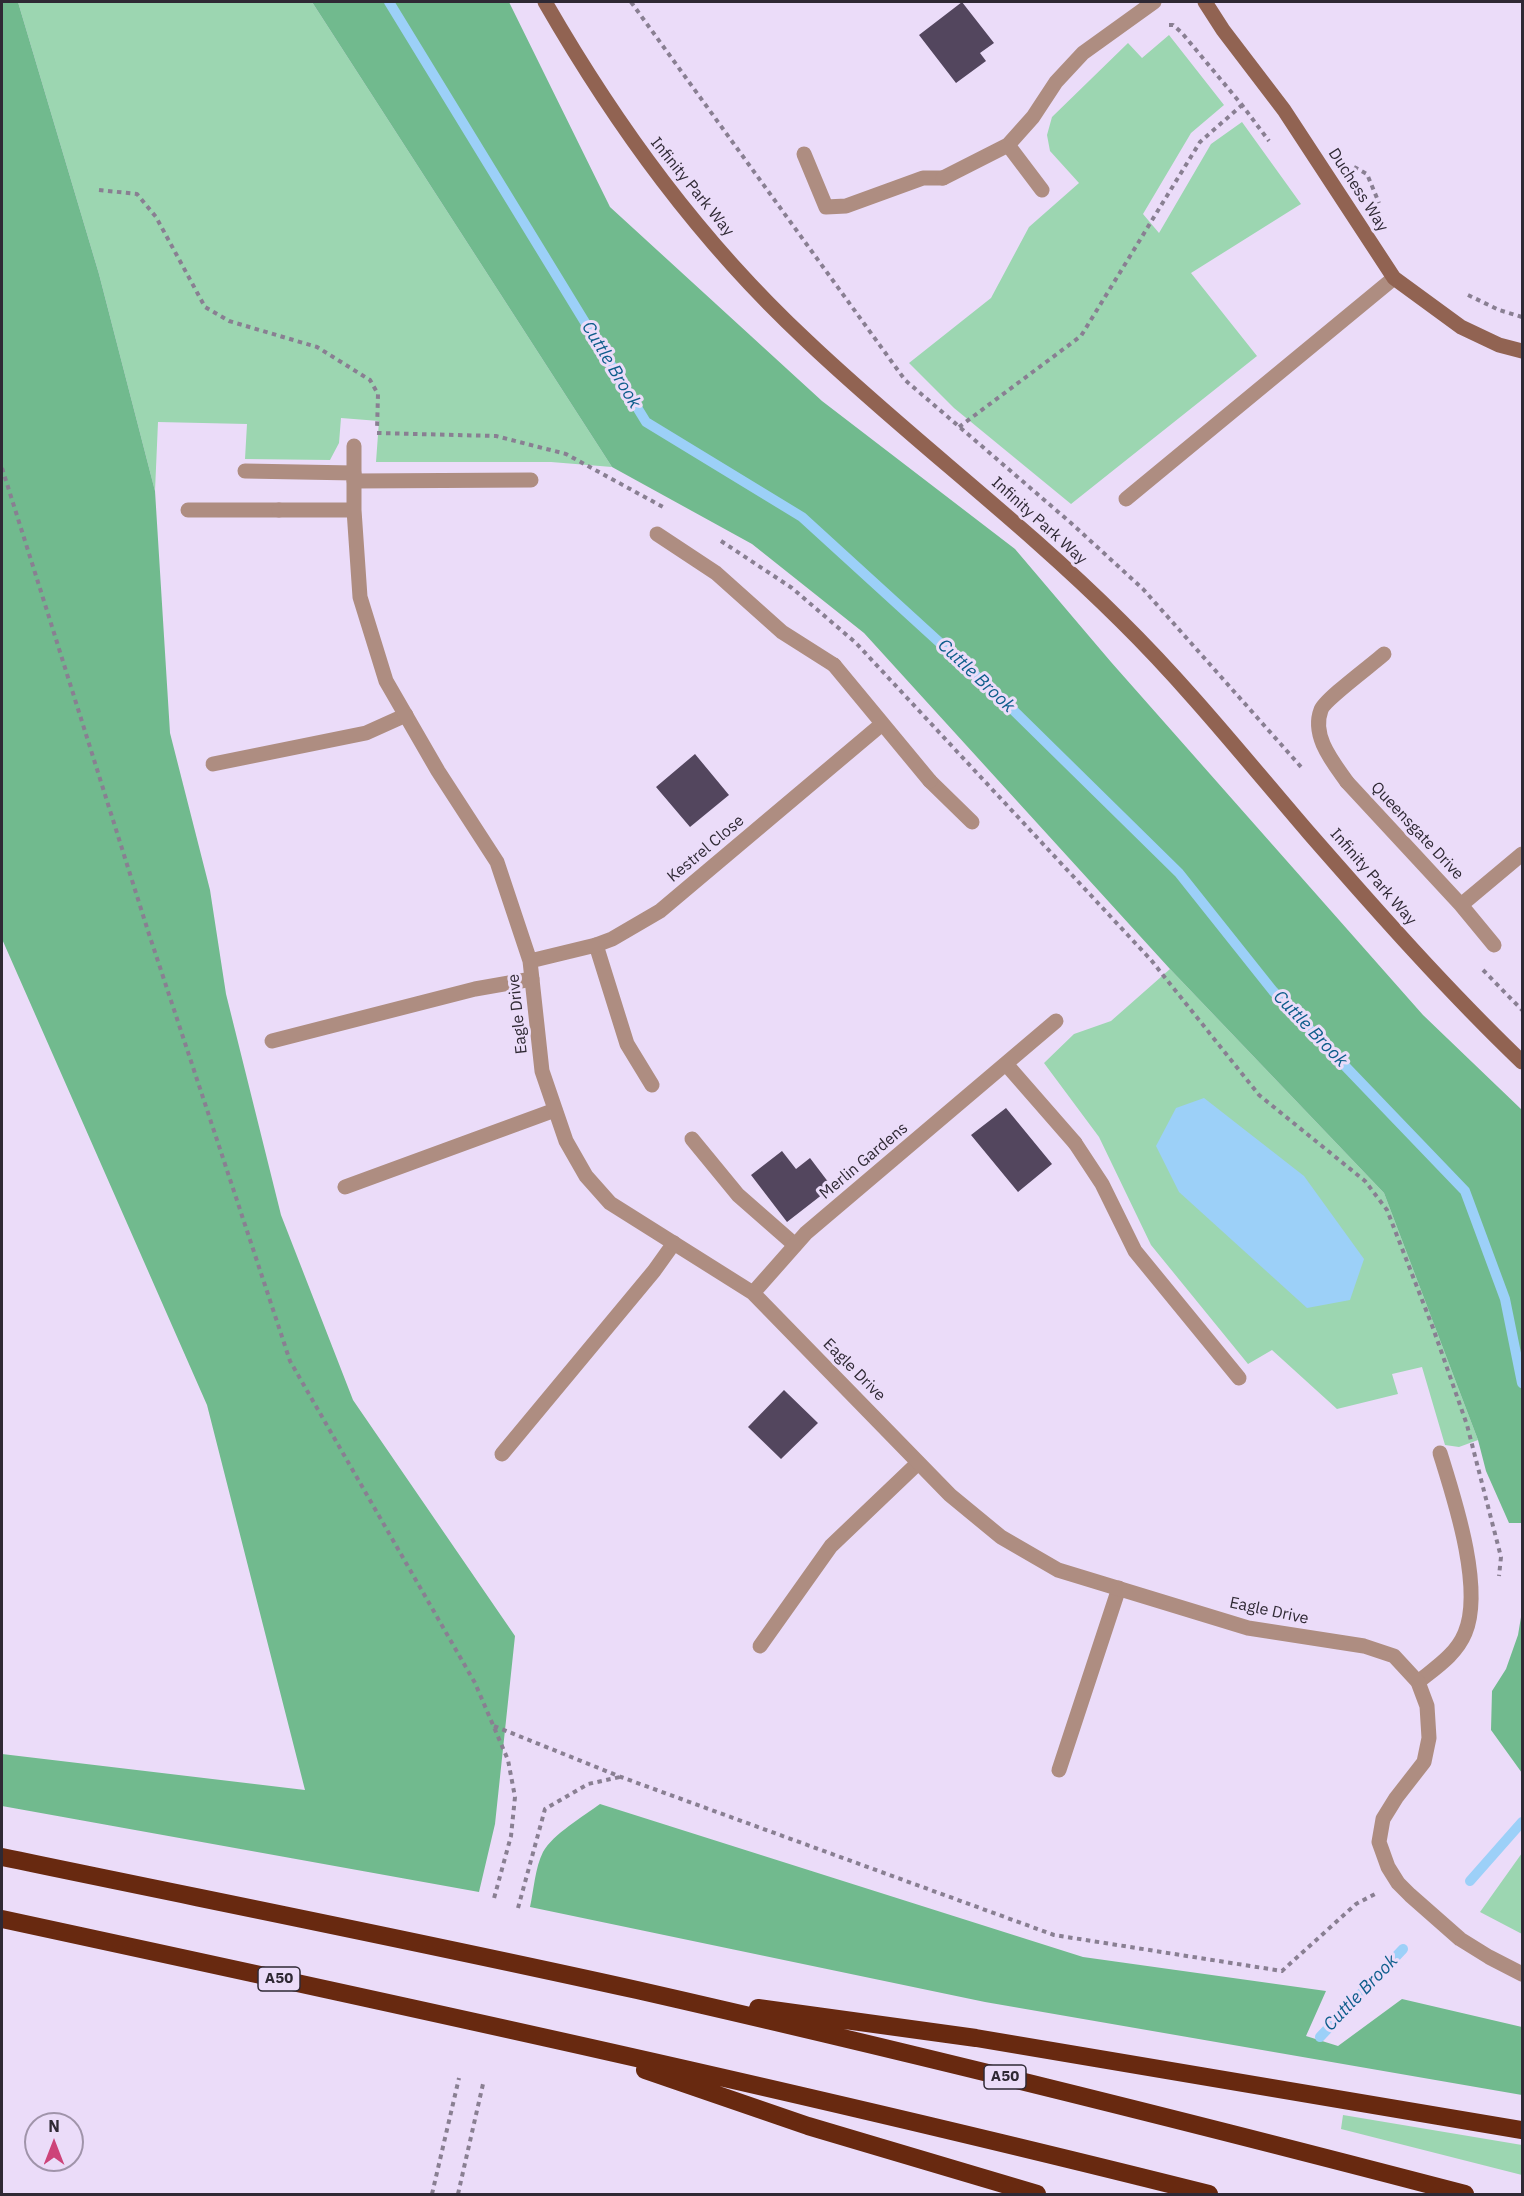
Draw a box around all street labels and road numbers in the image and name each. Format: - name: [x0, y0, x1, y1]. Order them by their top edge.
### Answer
- street label: Infinity Park Way: [646, 134, 738, 240]
- street label: Duchess Way: [1324, 145, 1392, 235]
- street label: Infinity Park Way: [987, 473, 1091, 569]
- street label: Queensgate Drive: [1367, 778, 1467, 884]
- street label: Kestrel Close: [664, 811, 748, 887]
- street label: Infinity Park Way: [1326, 825, 1420, 929]
- street label: Eagle Drive: [504, 973, 532, 1055]
- street label: Merlin Gardens: [816, 1119, 912, 1203]
- street label: Eagle Drive: [819, 1335, 889, 1405]
- street label: Eagle Drive: [1228, 1593, 1310, 1629]
- road number: A50: [258, 1967, 300, 1991]
- road number: A50: [984, 2065, 1026, 2089]

